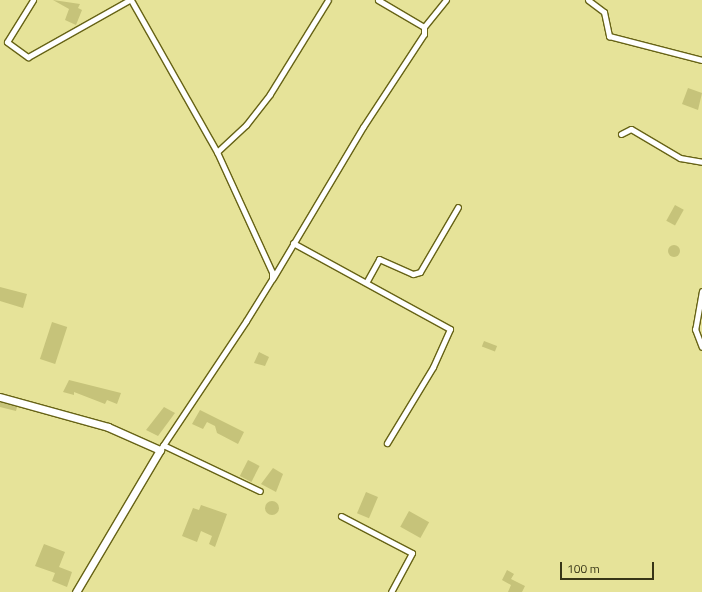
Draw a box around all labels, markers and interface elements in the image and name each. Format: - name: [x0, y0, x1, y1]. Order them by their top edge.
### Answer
- scale bar: [562, 554, 656, 580]
- text: 100 m: [567, 559, 600, 578]

